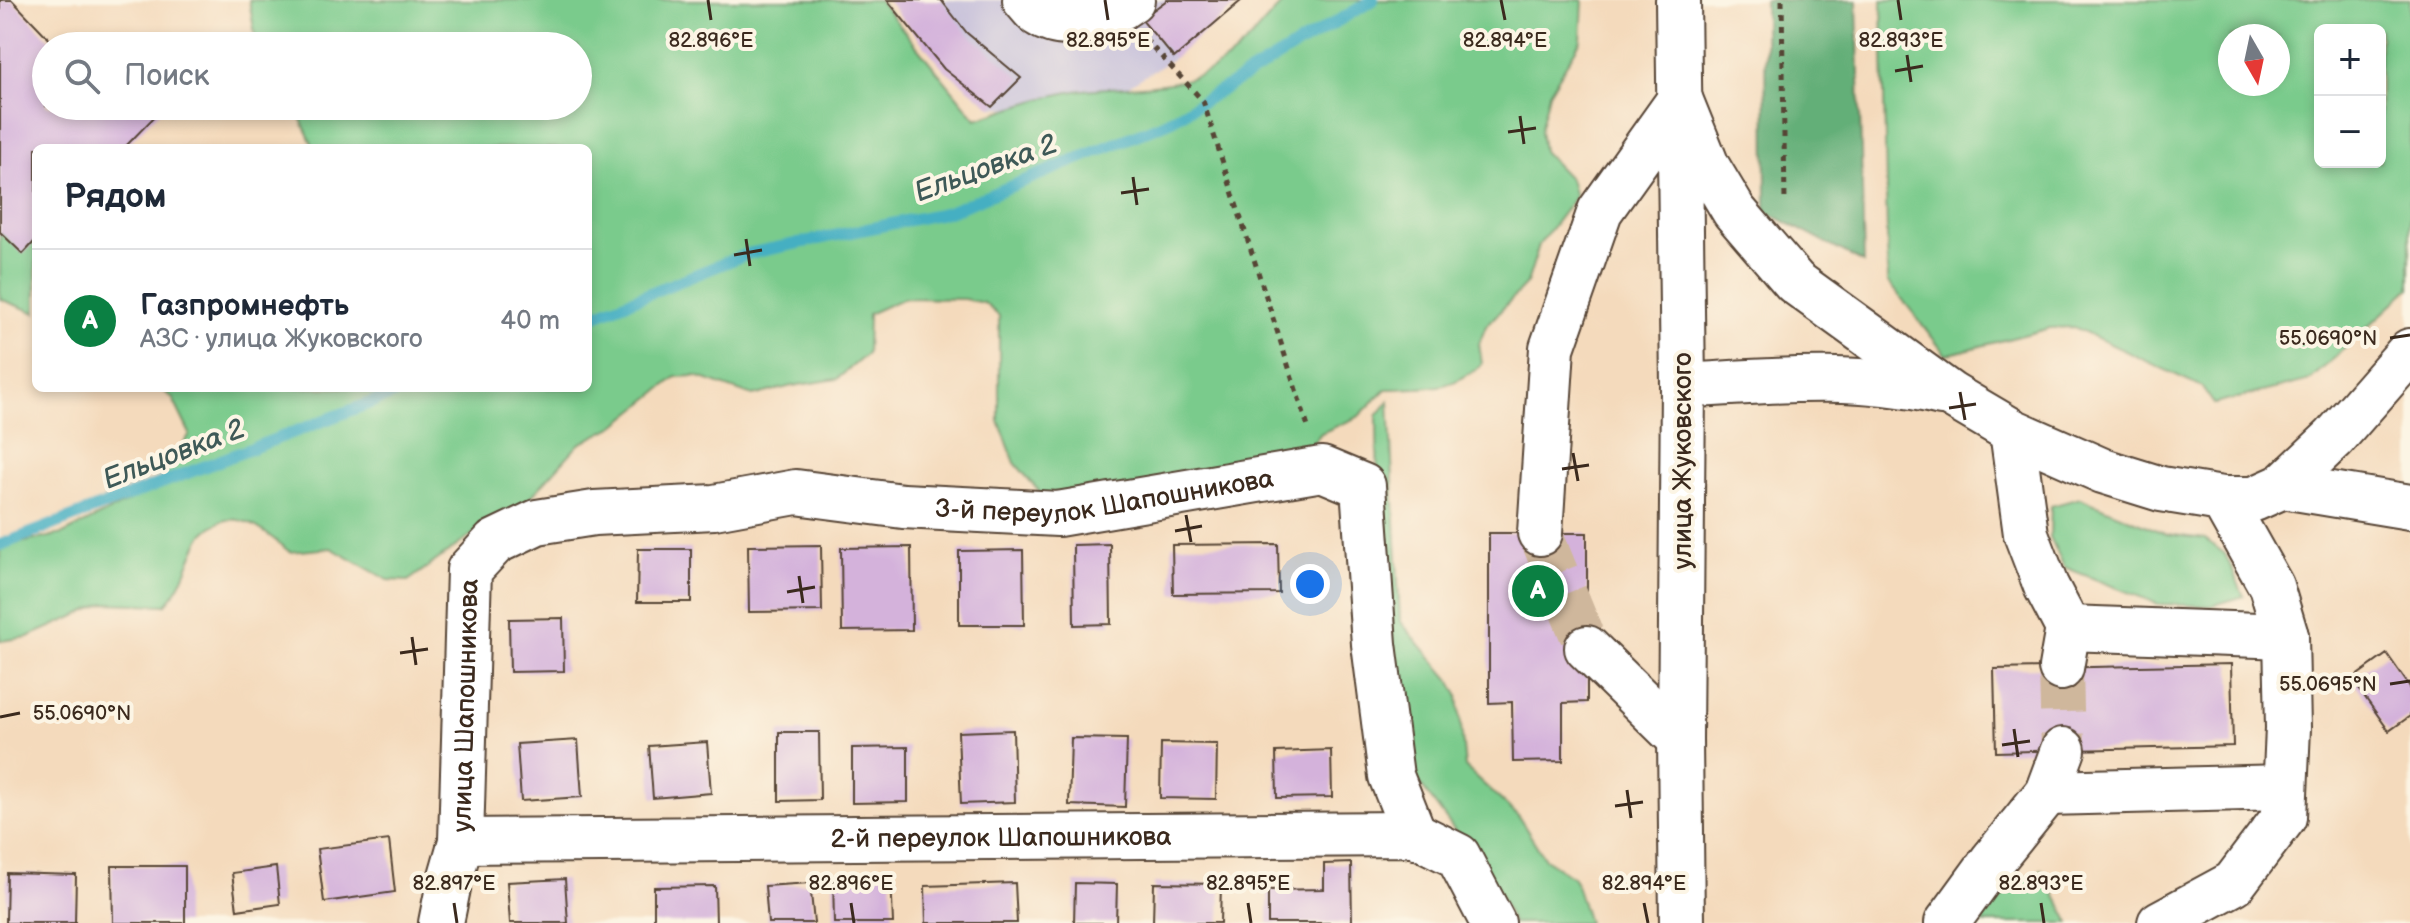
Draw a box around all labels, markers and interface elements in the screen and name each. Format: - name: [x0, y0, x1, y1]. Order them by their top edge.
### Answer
- north arrow: [2218, 24, 2290, 96]
- map controls: [2314, 24, 2386, 168]
- button: +: [2314, 24, 2386, 96]
- text: 82.896°E: [669, 29, 753, 53]
- text: 82.895°E: [1066, 29, 1150, 53]
- text: 82.894°E: [1463, 29, 1547, 53]
- text: 82.893°E: [1859, 29, 1943, 53]
- search box: [32, 32, 592, 120]
- icon: search: [60, 54, 104, 98]
- text: Поиск: [124, 58, 210, 94]
- button: −: [2314, 96, 2386, 168]
- water label: Ельцовка 2: [910, 127, 1061, 209]
- text: Рядом: [64, 176, 166, 217]
- text: Газпромнефть: [140, 288, 349, 324]
- text: A: [82, 306, 98, 337]
- text: 40 m: [500, 306, 560, 337]
- text: АЗС · улица Жуковского: [140, 324, 423, 355]
- text: 55.0690°N: [2279, 327, 2377, 351]
- street label: улица Жуковского: [1668, 352, 1699, 570]
- water label: Ельцовка 2: [98, 412, 249, 496]
- street label: 3-й переулок Шапошникова: [934, 464, 1276, 532]
- pin: A: [1512, 561, 1564, 621]
- your location: [1290, 564, 1330, 604]
- street label: улица Шапошникова: [447, 578, 486, 833]
- text: 55.0695°N: [2279, 673, 2377, 697]
- text: 55.0690°N: [33, 702, 131, 726]
- street label: 2-й переулок Шапошникова: [830, 822, 1172, 855]
- text: 82.897°E: [413, 872, 495, 896]
- text: 82.896°E: [809, 872, 893, 896]
- text: 82.895°E: [1206, 872, 1290, 896]
- text: 82.894°E: [1602, 872, 1686, 896]
- text: 82.893°E: [1999, 872, 2083, 896]

